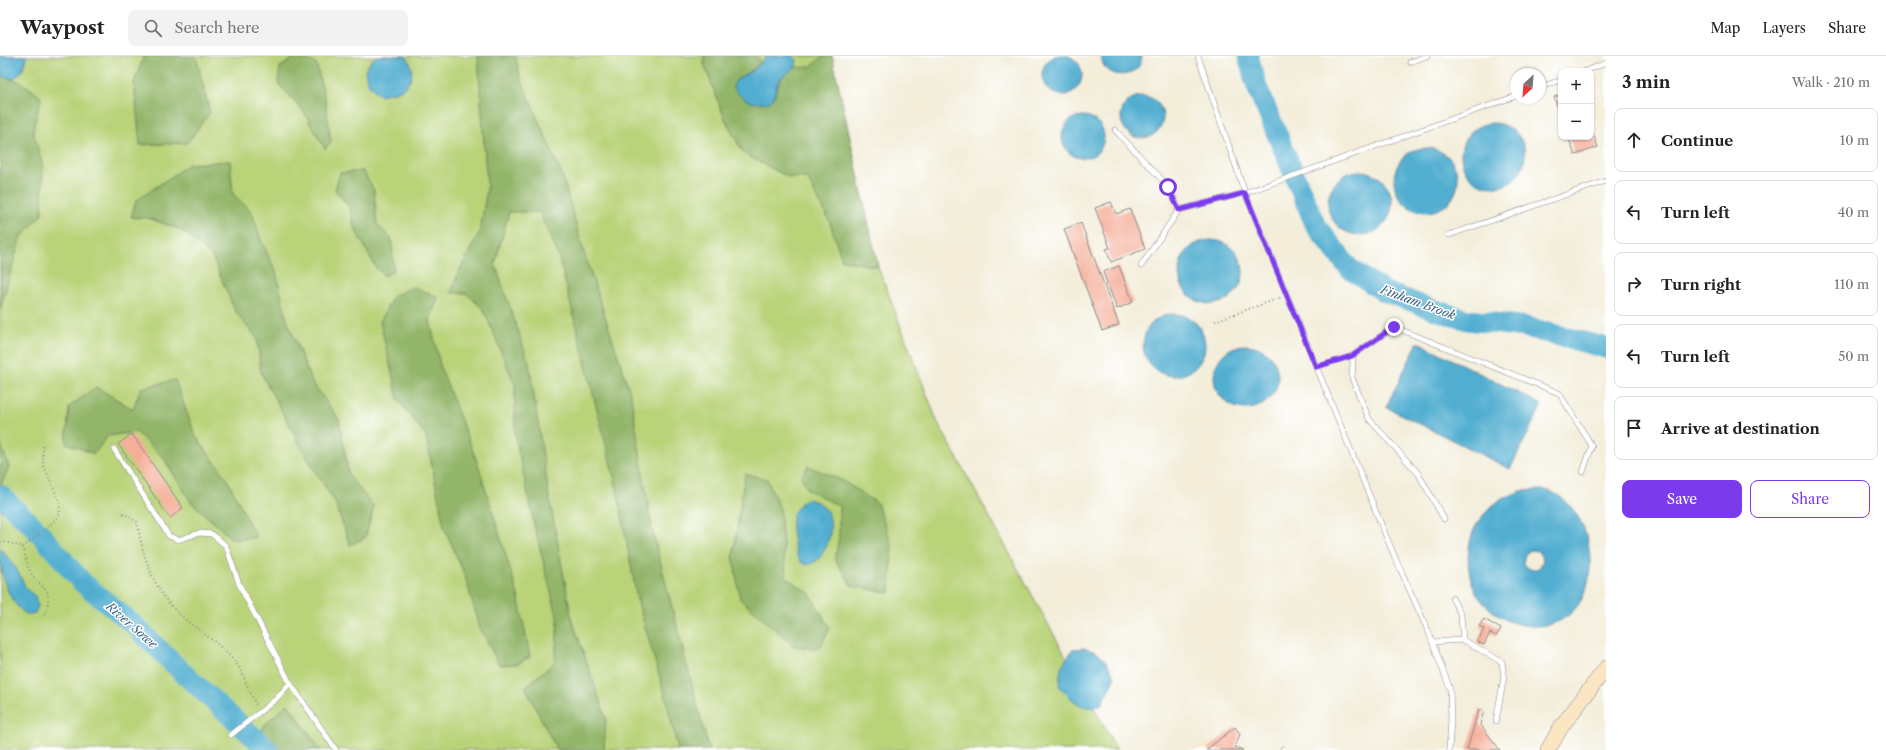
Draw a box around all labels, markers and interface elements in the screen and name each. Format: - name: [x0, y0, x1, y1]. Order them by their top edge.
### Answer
- search box: [128, 10, 408, 46]
- text: Waypost: [20, 16, 104, 39]
- icon: search: [142, 17, 164, 39]
- text: Search here: [174, 18, 259, 37]
- text: Map: [1710, 19, 1740, 37]
- text: Layers: [1762, 19, 1806, 37]
- text: Share: [1828, 19, 1866, 37]
- north arrow: [1510, 68, 1546, 104]
- map controls: [1558, 68, 1594, 140]
- button: +: [1558, 68, 1594, 104]
- text: 3 min: [1622, 72, 1671, 92]
- text: Walk · 210 m: [1792, 74, 1870, 90]
- button: −: [1558, 104, 1594, 140]
- icon: ahead: [1623, 129, 1645, 151]
- text: Continue: [1661, 131, 1733, 150]
- text: 10 m: [1840, 132, 1869, 148]
- route start: [1159, 178, 1177, 196]
- icon: left: [1623, 201, 1645, 223]
- text: Turn left: [1661, 203, 1730, 222]
- text: 40 m: [1838, 204, 1869, 220]
- icon: right: [1623, 273, 1645, 295]
- text: Turn right: [1661, 275, 1741, 294]
- text: 110 m: [1834, 276, 1869, 292]
- water label: Finham Brook: [1378, 281, 1458, 323]
- route end: [1385, 318, 1403, 336]
- icon: left: [1623, 345, 1645, 367]
- text: Turn left: [1661, 347, 1730, 366]
- text: 50 m: [1838, 348, 1869, 364]
- icon: arrive: [1623, 417, 1645, 439]
- text: Arrive at destination: [1661, 419, 1820, 438]
- button: Save: [1622, 480, 1742, 518]
- button: Share: [1750, 480, 1870, 518]
- water label: River Sowe: [102, 598, 162, 652]

